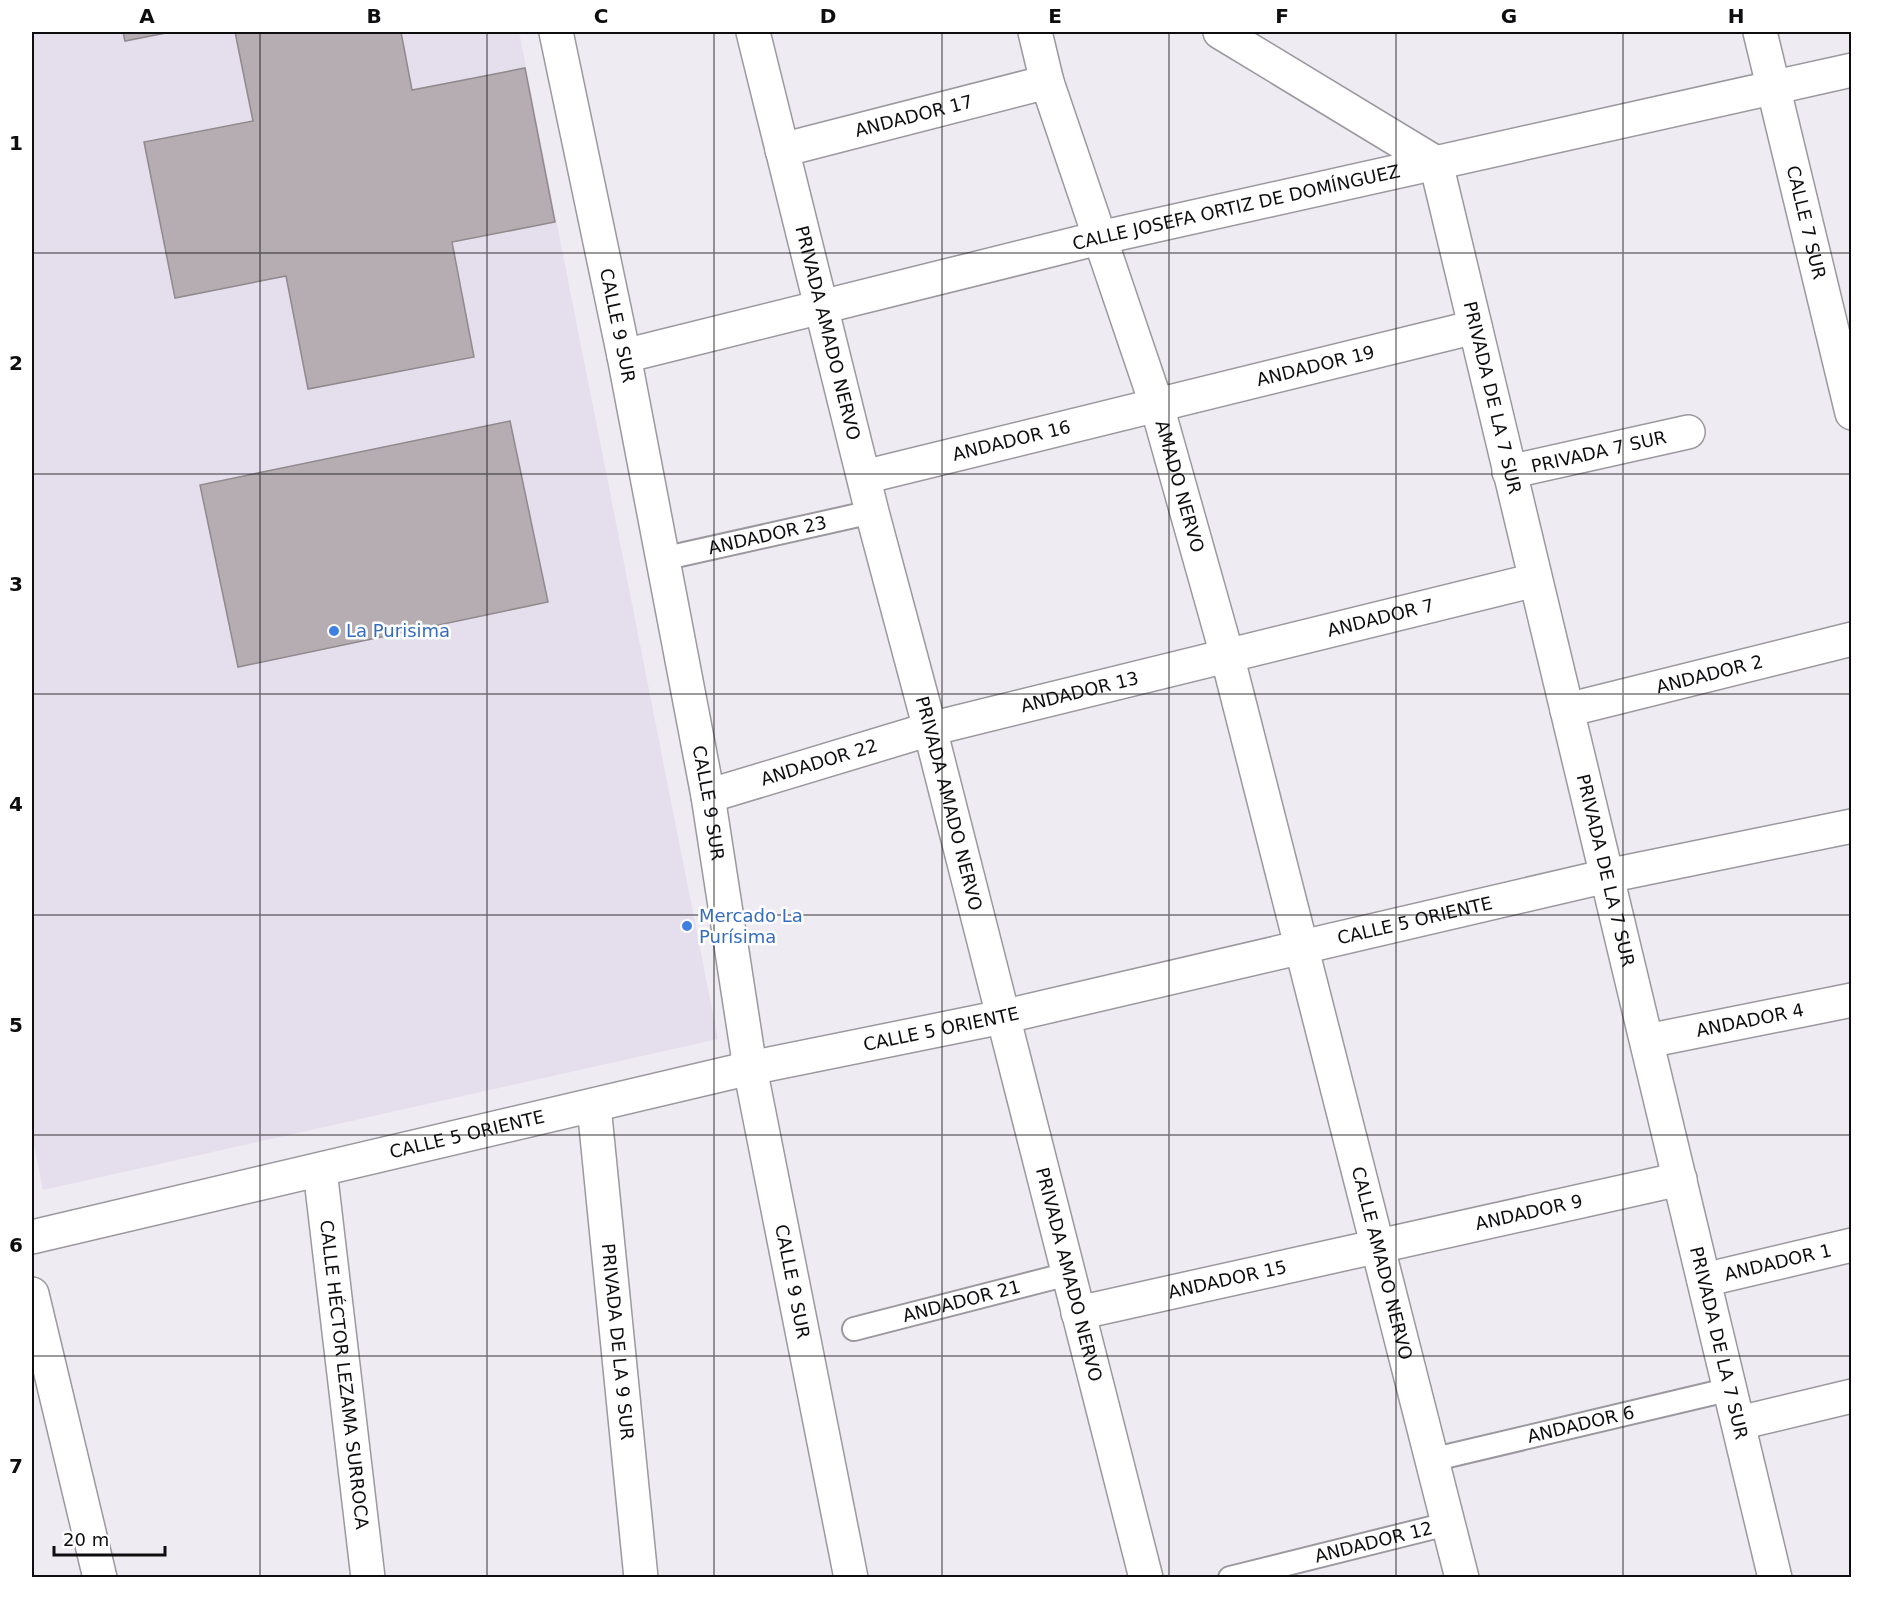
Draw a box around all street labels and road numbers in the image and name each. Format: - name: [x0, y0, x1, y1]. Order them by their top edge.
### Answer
- street label: ANDADOR 17: [852, 91, 975, 141]
- street label: CALLE JOSEFA ORTIZ DE DOMÍNGUEZ: [1070, 160, 1402, 254]
- street label: CALLE 7 SUR: [1783, 163, 1830, 281]
- street label: PRIVADA AMADO NERVO: [791, 223, 865, 442]
- street label: CALLE 9 SUR: [596, 266, 640, 385]
- street label: PRIVADA DE LA 7 SUR: [1459, 299, 1526, 496]
- street label: ANDADOR 19: [1254, 341, 1377, 390]
- street label: ANDADOR 16: [950, 416, 1073, 465]
- street label: AMADO NERVO: [1151, 418, 1209, 555]
- street label: PRIVADA 7 SUR: [1529, 426, 1668, 477]
- street label: ANDADOR 23: [706, 511, 829, 558]
- street label: ANDADOR 7: [1325, 594, 1436, 641]
- street label: ANDADOR 2: [1654, 651, 1765, 697]
- street label: ANDADOR 13: [1018, 667, 1141, 716]
- street label: PRIVADA AMADO NERVO: [912, 694, 987, 913]
- street label: ANDADOR 22: [758, 734, 880, 790]
- street label: CALLE 9 SUR: [689, 744, 729, 862]
- street label: PRIVADA DE LA 7 SUR: [1573, 772, 1639, 969]
- street label: CALLE 5 ORIENTE: [1335, 892, 1494, 949]
- street label: ANDADOR 4: [1694, 999, 1806, 1041]
- street label: CALLE 5 ORIENTE: [861, 1002, 1021, 1055]
- street label: CALLE 5 ORIENTE: [387, 1106, 547, 1162]
- street label: CALLE AMADO NERVO: [1348, 1164, 1417, 1362]
- street label: PRIVADA AMADO NERVO: [1032, 1165, 1107, 1384]
- street label: ANDADOR 9: [1473, 1190, 1585, 1234]
- street label: CALLE HÉCTOR LEZAMA SURROCA: [316, 1219, 373, 1531]
- street label: CALLE 9 SUR: [771, 1222, 814, 1341]
- street label: ANDADOR 1: [1722, 1239, 1834, 1285]
- street label: PRIVADA DE LA 9 SUR: [598, 1242, 638, 1441]
- street label: PRIVADA DE LA 7 SUR: [1686, 1244, 1752, 1441]
- street label: ANDADOR 15: [1166, 1256, 1289, 1303]
- street label: ANDADOR 21: [900, 1276, 1023, 1326]
- street label: ANDADOR 6: [1525, 1401, 1636, 1447]
- street label: ANDADOR 12: [1312, 1517, 1435, 1567]

